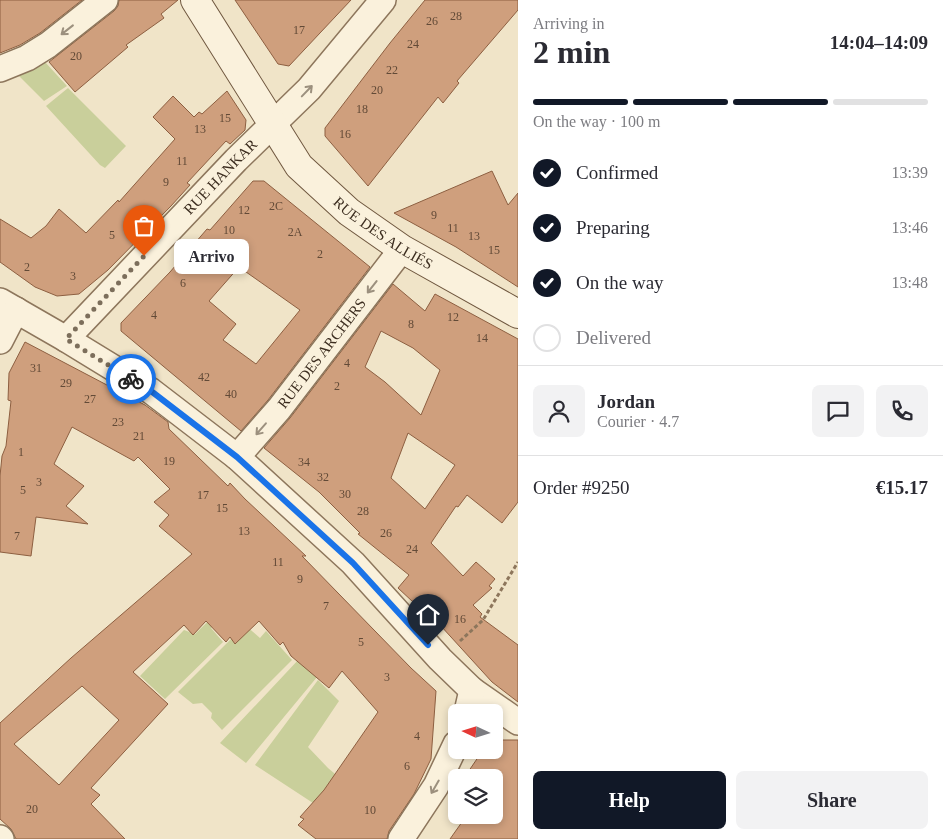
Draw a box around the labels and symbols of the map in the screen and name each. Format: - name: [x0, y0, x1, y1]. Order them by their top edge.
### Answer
- house number: 28: [450, 9, 462, 23]
- house number: 26: [426, 14, 438, 28]
- house number: 17: [293, 23, 305, 37]
- one-way arrow: [61, 24, 74, 35]
- house number: 24: [407, 37, 419, 51]
- house number: 20: [70, 49, 82, 63]
- house number: 22: [386, 63, 398, 77]
- house number: 20: [371, 83, 383, 97]
- one-way arrow: [301, 85, 313, 97]
- house number: 18: [356, 102, 368, 116]
- house number: 15: [219, 111, 231, 125]
- house number: 13: [194, 122, 206, 136]
- house number: 16: [339, 127, 351, 141]
- street label: RUE HANKAR: [181, 136, 260, 218]
- house number: 11: [176, 154, 188, 168]
- house number: 9: [163, 175, 169, 189]
- street label: RUE DES ALLIÉS: [330, 194, 436, 273]
- house number: 2C: [269, 199, 283, 213]
- house number: 12: [238, 203, 250, 217]
- pin: [123, 205, 165, 256]
- house number: 9: [431, 208, 437, 222]
- house number: 11: [447, 221, 459, 235]
- house number: 10: [223, 223, 235, 237]
- house number: 2A: [288, 225, 303, 239]
- house number: 5: [109, 228, 115, 242]
- house number: 13: [468, 229, 480, 243]
- callout: Arrivo: [174, 238, 249, 274]
- house number: 15: [488, 243, 500, 257]
- house number: 2: [317, 247, 323, 261]
- house number: 2: [24, 260, 30, 274]
- house number: 3: [70, 269, 76, 283]
- house number: 6: [180, 276, 186, 290]
- one-way arrow: [367, 281, 378, 294]
- street label: RUE DES ARCHERS: [275, 295, 369, 411]
- house number: 4: [151, 308, 157, 322]
- house number: 12: [447, 310, 459, 324]
- house number: 8: [408, 317, 414, 331]
- house number: 14: [476, 331, 488, 345]
- courier: [106, 354, 156, 404]
- house number: 4: [344, 356, 350, 370]
- house number: 31: [30, 361, 42, 375]
- house number: 42: [198, 370, 210, 384]
- house number: 29: [60, 376, 72, 390]
- house number: 2: [334, 379, 340, 393]
- house number: 40: [225, 387, 237, 401]
- house number: 27: [84, 392, 96, 406]
- house number: 23: [112, 415, 124, 429]
- one-way arrow: [256, 422, 267, 435]
- house number: 21: [133, 429, 145, 443]
- house number: 1: [18, 445, 24, 459]
- house number: 19: [163, 454, 175, 468]
- house number: 34: [298, 455, 310, 469]
- house number: 32: [317, 470, 329, 484]
- house number: 3: [36, 475, 42, 489]
- house number: 5: [20, 483, 26, 497]
- house number: 30: [339, 487, 351, 501]
- house number: 17: [197, 488, 209, 502]
- house number: 15: [216, 501, 228, 515]
- house number: 28: [357, 504, 369, 518]
- house number: 13: [238, 524, 250, 538]
- house number: 26: [380, 526, 392, 540]
- house number: 7: [14, 529, 20, 543]
- house number: 24: [406, 542, 418, 556]
- house number: 11: [272, 555, 284, 569]
- house number: 9: [297, 572, 303, 586]
- pin: [407, 594, 449, 645]
- house number: 7: [323, 599, 329, 613]
- house number: 16: [454, 612, 466, 626]
- house number: 5: [358, 635, 364, 649]
- house number: 3: [384, 670, 390, 684]
- north arrow: [448, 704, 502, 759]
- house number: 4: [414, 729, 420, 743]
- house number: 6: [404, 759, 410, 773]
- one-way arrow: [429, 780, 439, 794]
- house number: 20: [26, 802, 38, 816]
- house number: 10: [364, 803, 376, 817]

